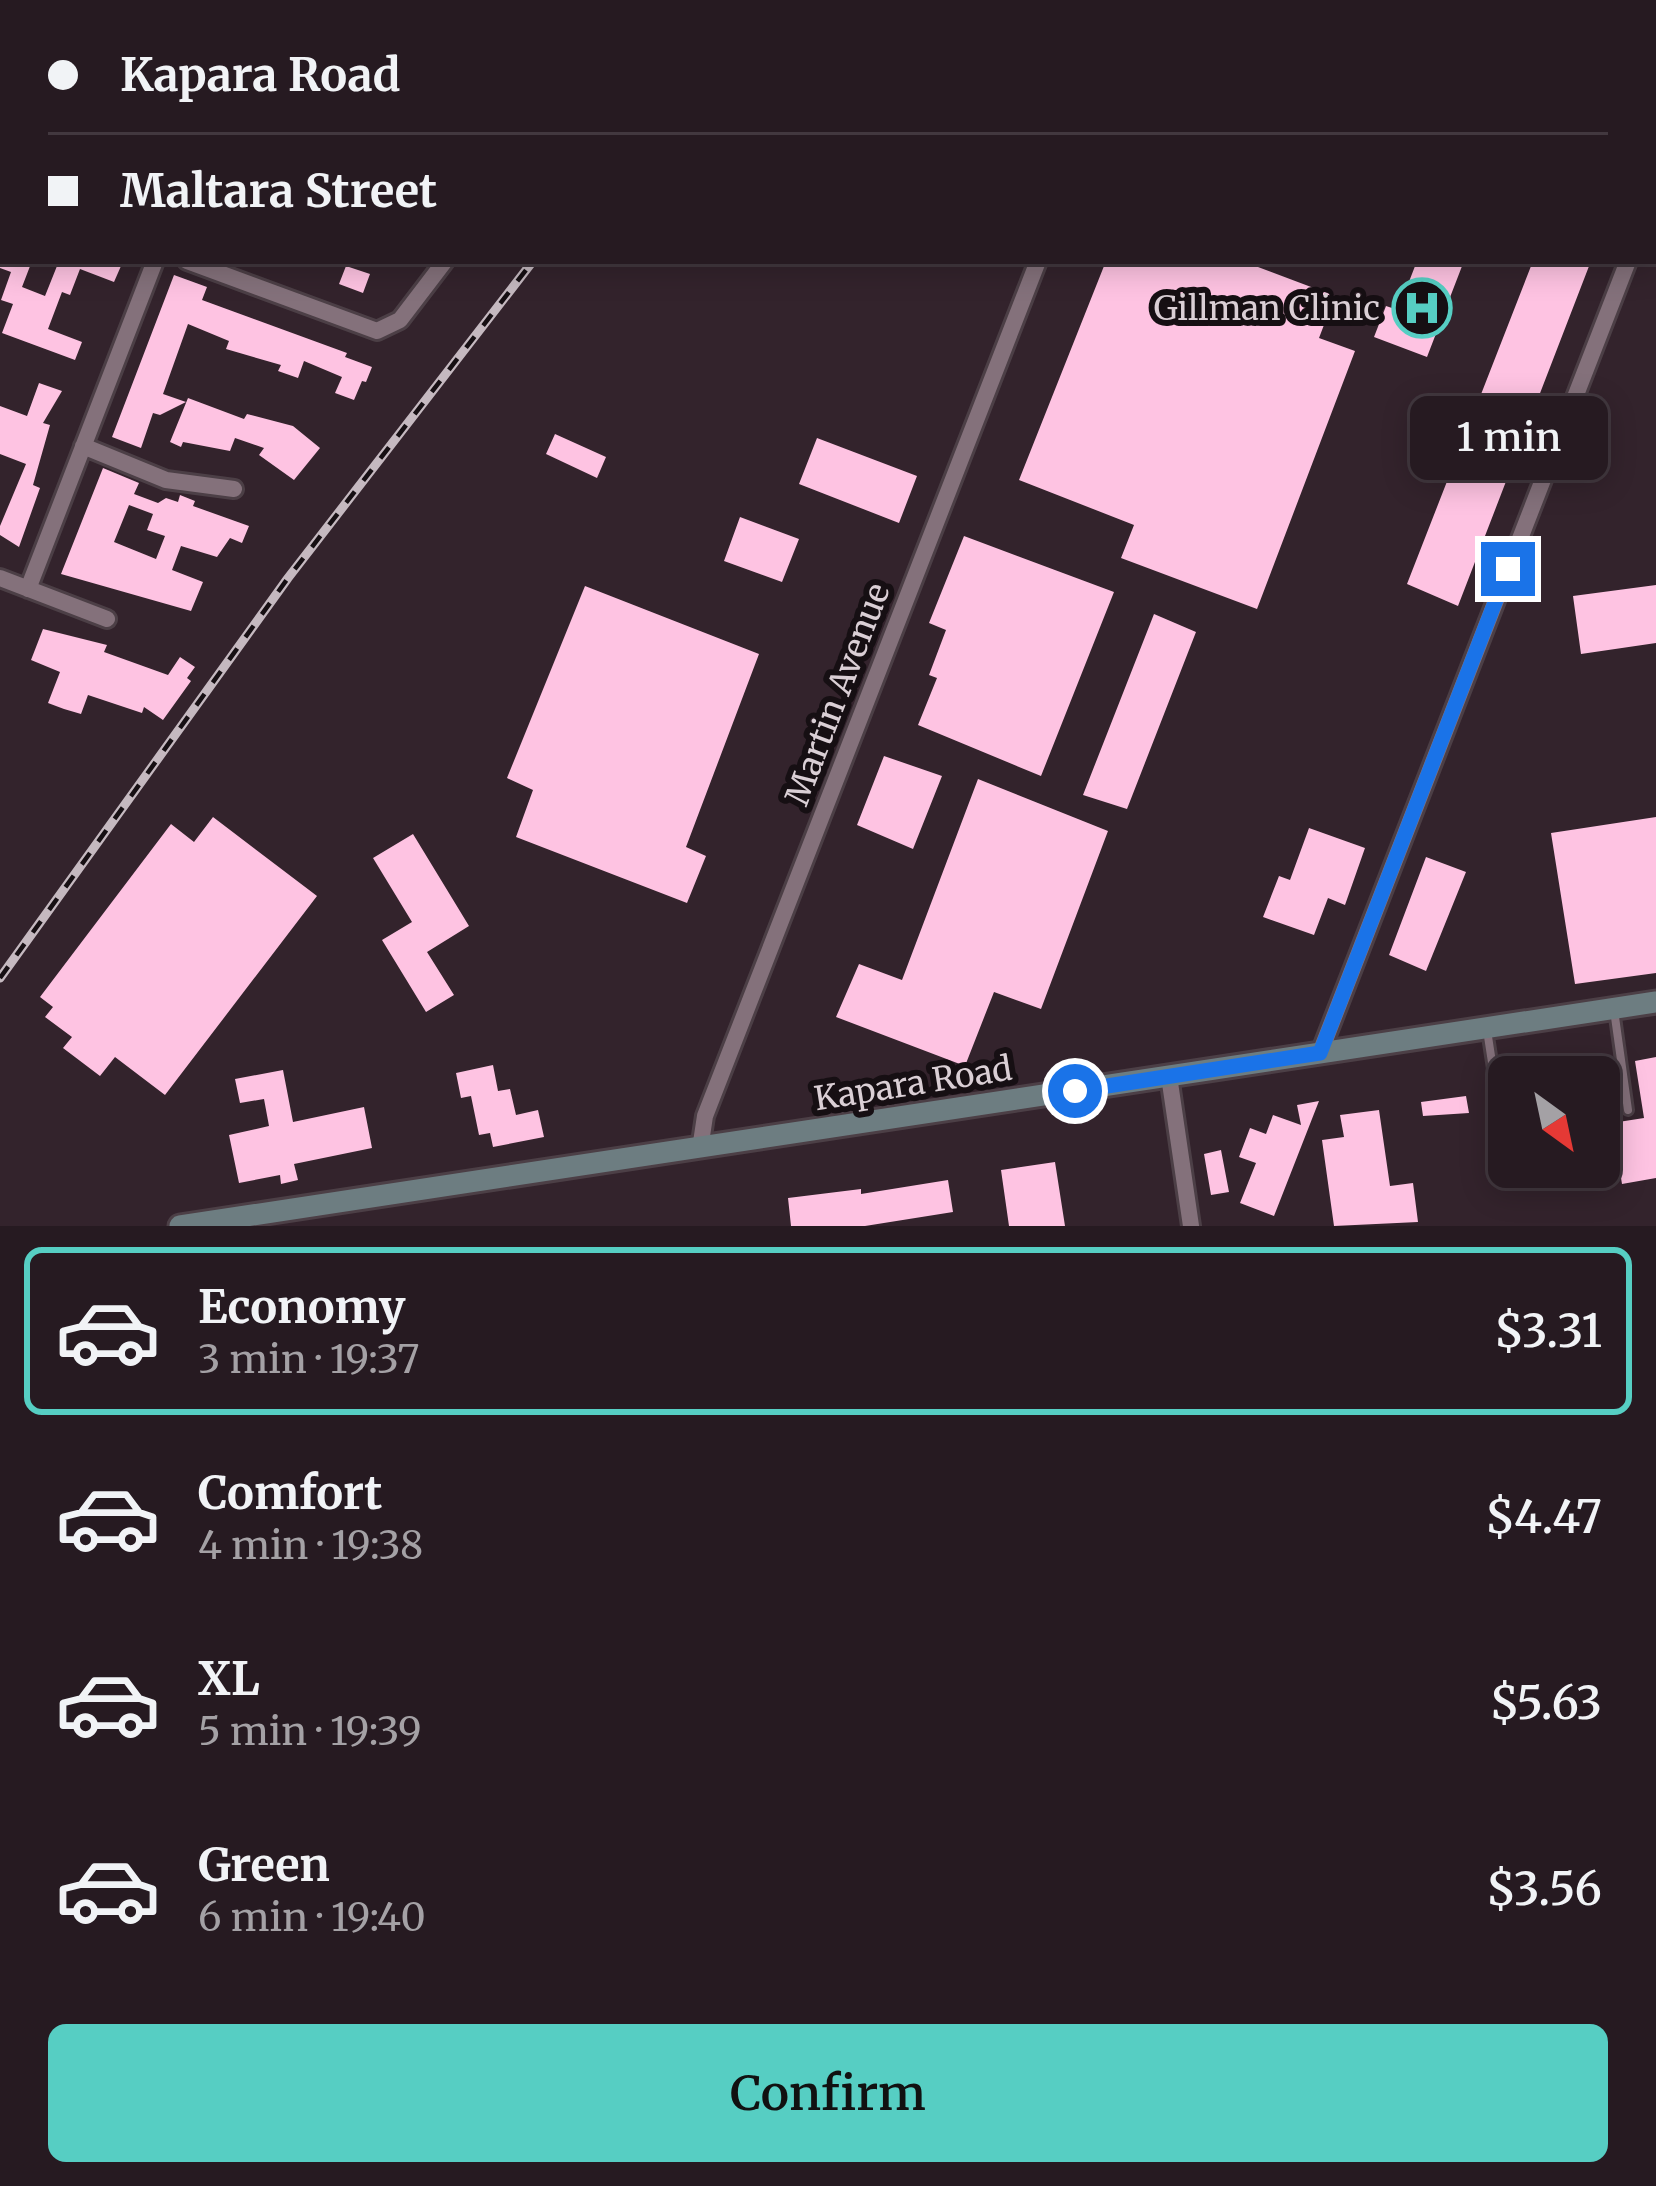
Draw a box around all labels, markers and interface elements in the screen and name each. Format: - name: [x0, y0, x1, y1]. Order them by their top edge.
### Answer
- text: Kapara Road: [120, 47, 401, 103]
- text: Maltara Street: [120, 163, 437, 219]
- hospital icon: Gillman Clinic: [1391, 277, 1453, 339]
- place label: Gillman Clinic: [1154, 288, 1380, 329]
- callout: 1 min: [1409, 395, 1607, 479]
- text: 1 min: [1457, 413, 1561, 462]
- route end: [1481, 542, 1535, 596]
- street label: Martin Avenue: [776, 577, 899, 811]
- street label: Kapara Road: [811, 1048, 1015, 1119]
- north arrow: [1488, 1056, 1620, 1188]
- map controls: [1488, 1056, 1620, 1188]
- route start: [1048, 1064, 1102, 1118]
- icon: car: [54, 1277, 162, 1385]
- text: Economy: [198, 1279, 406, 1335]
- text: $3.31: [1494, 1303, 1602, 1359]
- text: 3 min · 19:37: [198, 1335, 420, 1384]
- icon: car: [54, 1463, 162, 1571]
- text: Comfort: [198, 1465, 382, 1521]
- text: $4.47: [1485, 1489, 1602, 1545]
- text: 4 min · 19:38: [198, 1521, 423, 1570]
- icon: car: [54, 1649, 162, 1757]
- text: XL: [198, 1651, 260, 1707]
- text: $5.63: [1490, 1675, 1602, 1731]
- text: 5 min · 19:39: [198, 1707, 422, 1756]
- icon: car: [54, 1835, 162, 1943]
- text: Green: [198, 1837, 330, 1893]
- text: $3.56: [1486, 1861, 1602, 1917]
- text: 6 min · 19:40: [198, 1893, 426, 1942]
- button: Confirm: [48, 2024, 1608, 2162]

